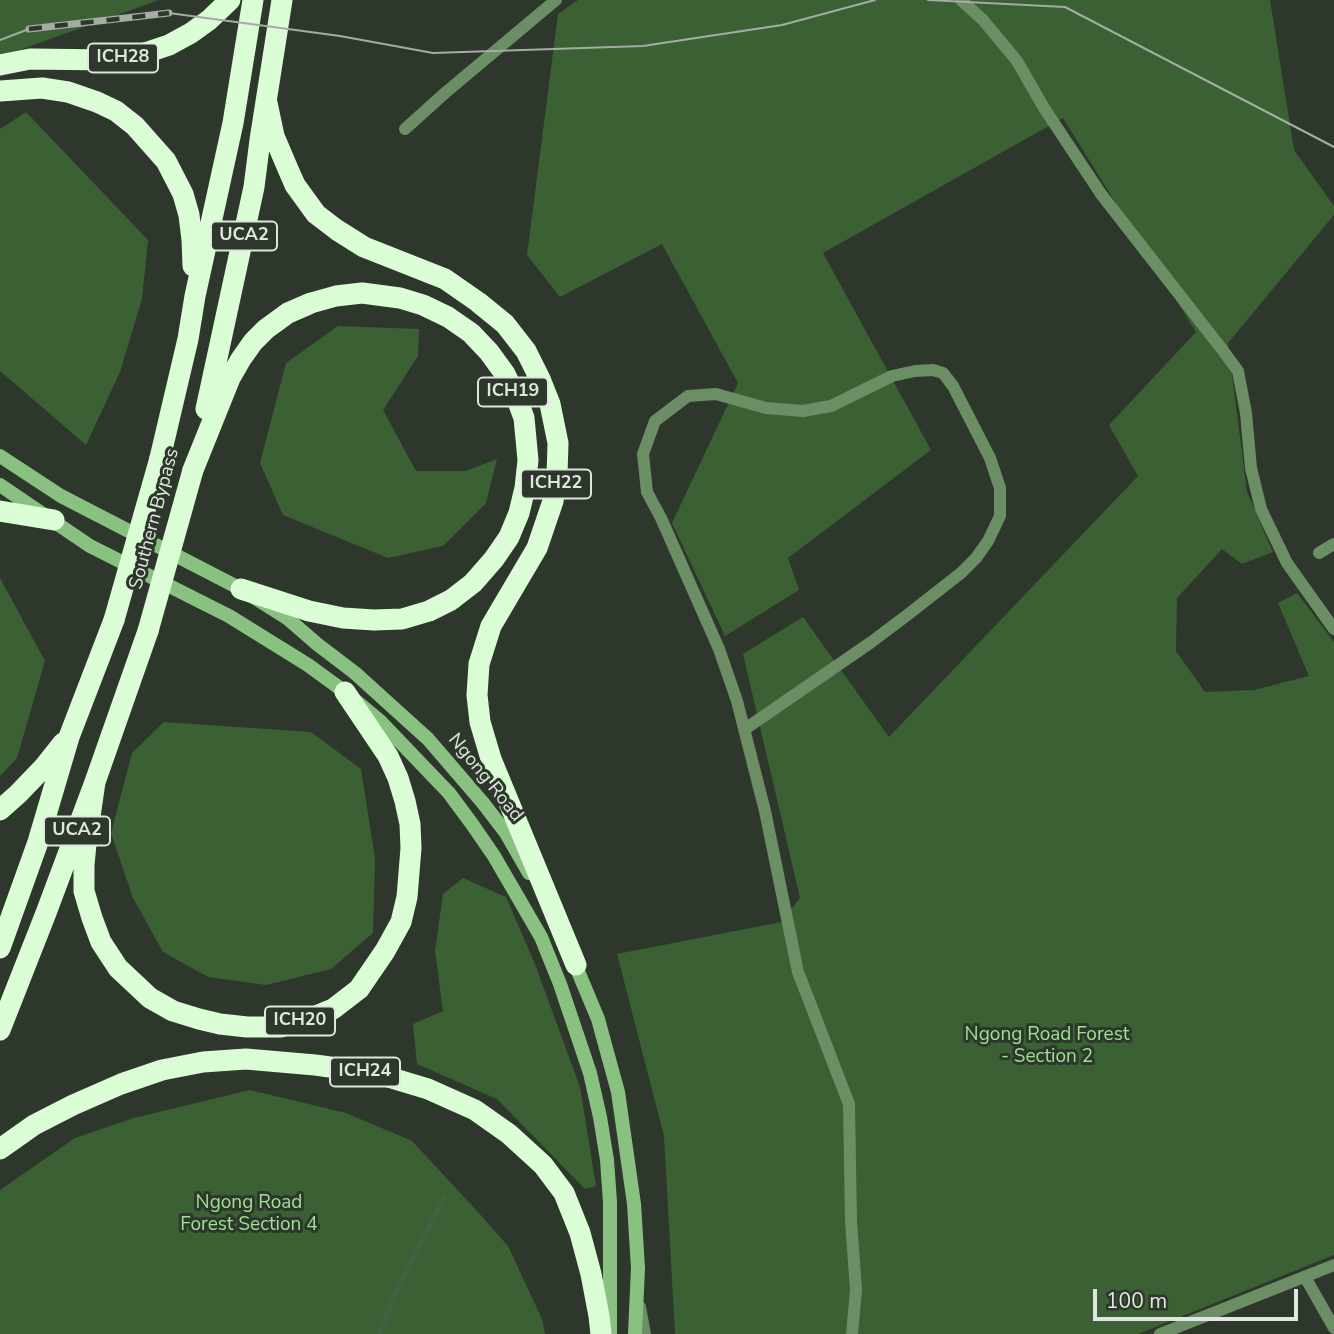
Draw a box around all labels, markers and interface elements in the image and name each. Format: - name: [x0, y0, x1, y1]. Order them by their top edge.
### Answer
- road number: ICH28: [88, 44, 158, 72]
- road number: UCA2: [211, 222, 277, 250]
- road number: ICH19: [478, 378, 548, 406]
- street label: Southern Bypass: [125, 446, 185, 592]
- road number: ICH22: [521, 470, 591, 498]
- street label: Ngong Road: [443, 729, 527, 827]
- road number: UCA2: [44, 816, 110, 846]
- road number: ICH20: [265, 1006, 335, 1036]
- park label: Ngong Road Forest - Section 2: [965, 1024, 1129, 1068]
- road number: ICH24: [330, 1058, 400, 1086]
- park label: Ngong Road Forest Section 4: [180, 1192, 318, 1236]
- scale bar: [1096, 1274, 1301, 1318]
- text: 100 m: [1106, 1287, 1167, 1315]

